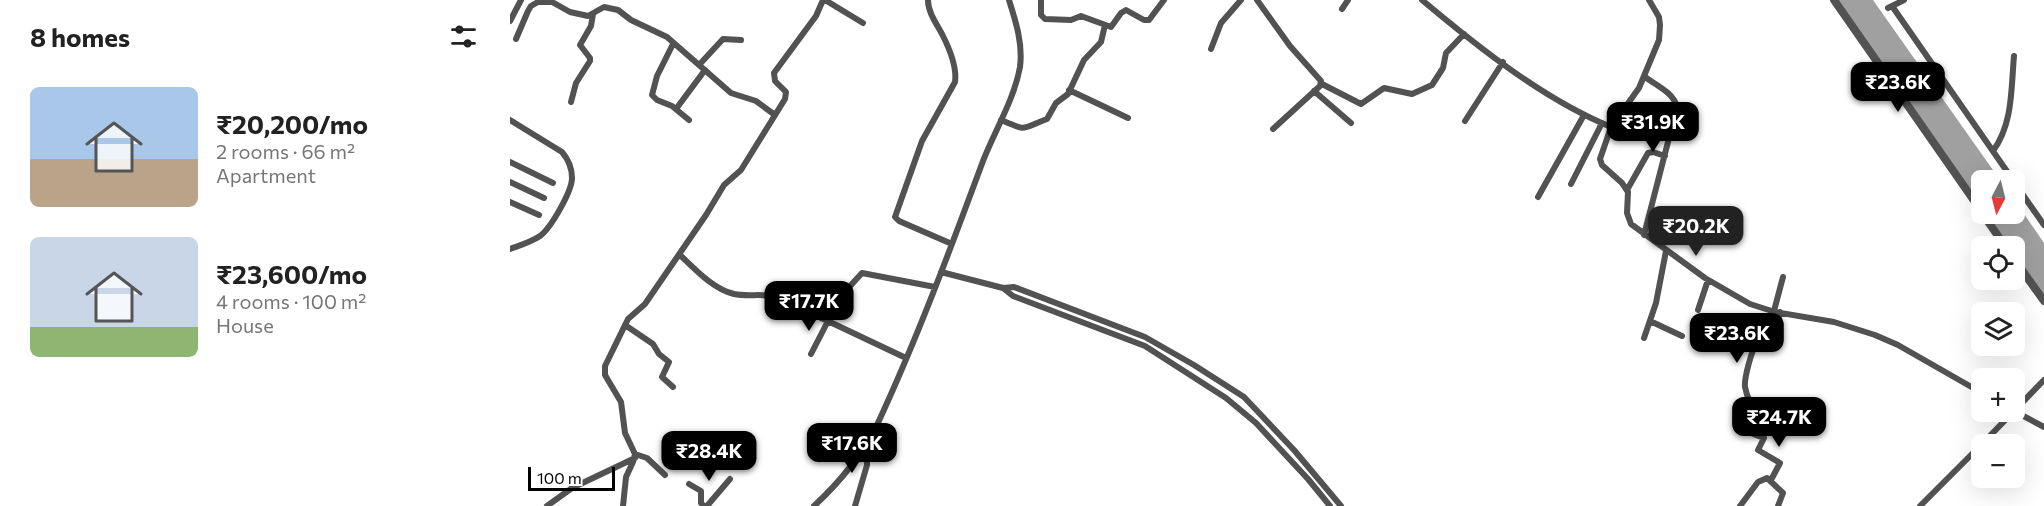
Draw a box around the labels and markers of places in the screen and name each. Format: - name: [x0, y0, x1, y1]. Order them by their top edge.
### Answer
- pin: ₹23.6K: [1849, 62, 1947, 113]
- pin: ₹31.9K: [1604, 102, 1702, 153]
- pin: ₹20.2K: [1647, 206, 1745, 257]
- pin: ₹17.7K: [760, 281, 858, 332]
- pin: ₹23.6K: [1688, 313, 1786, 364]
- pin: ₹24.7K: [1730, 397, 1828, 448]
- pin: ₹17.6K: [803, 423, 901, 474]
- pin: ₹28.4K: [660, 431, 758, 482]

